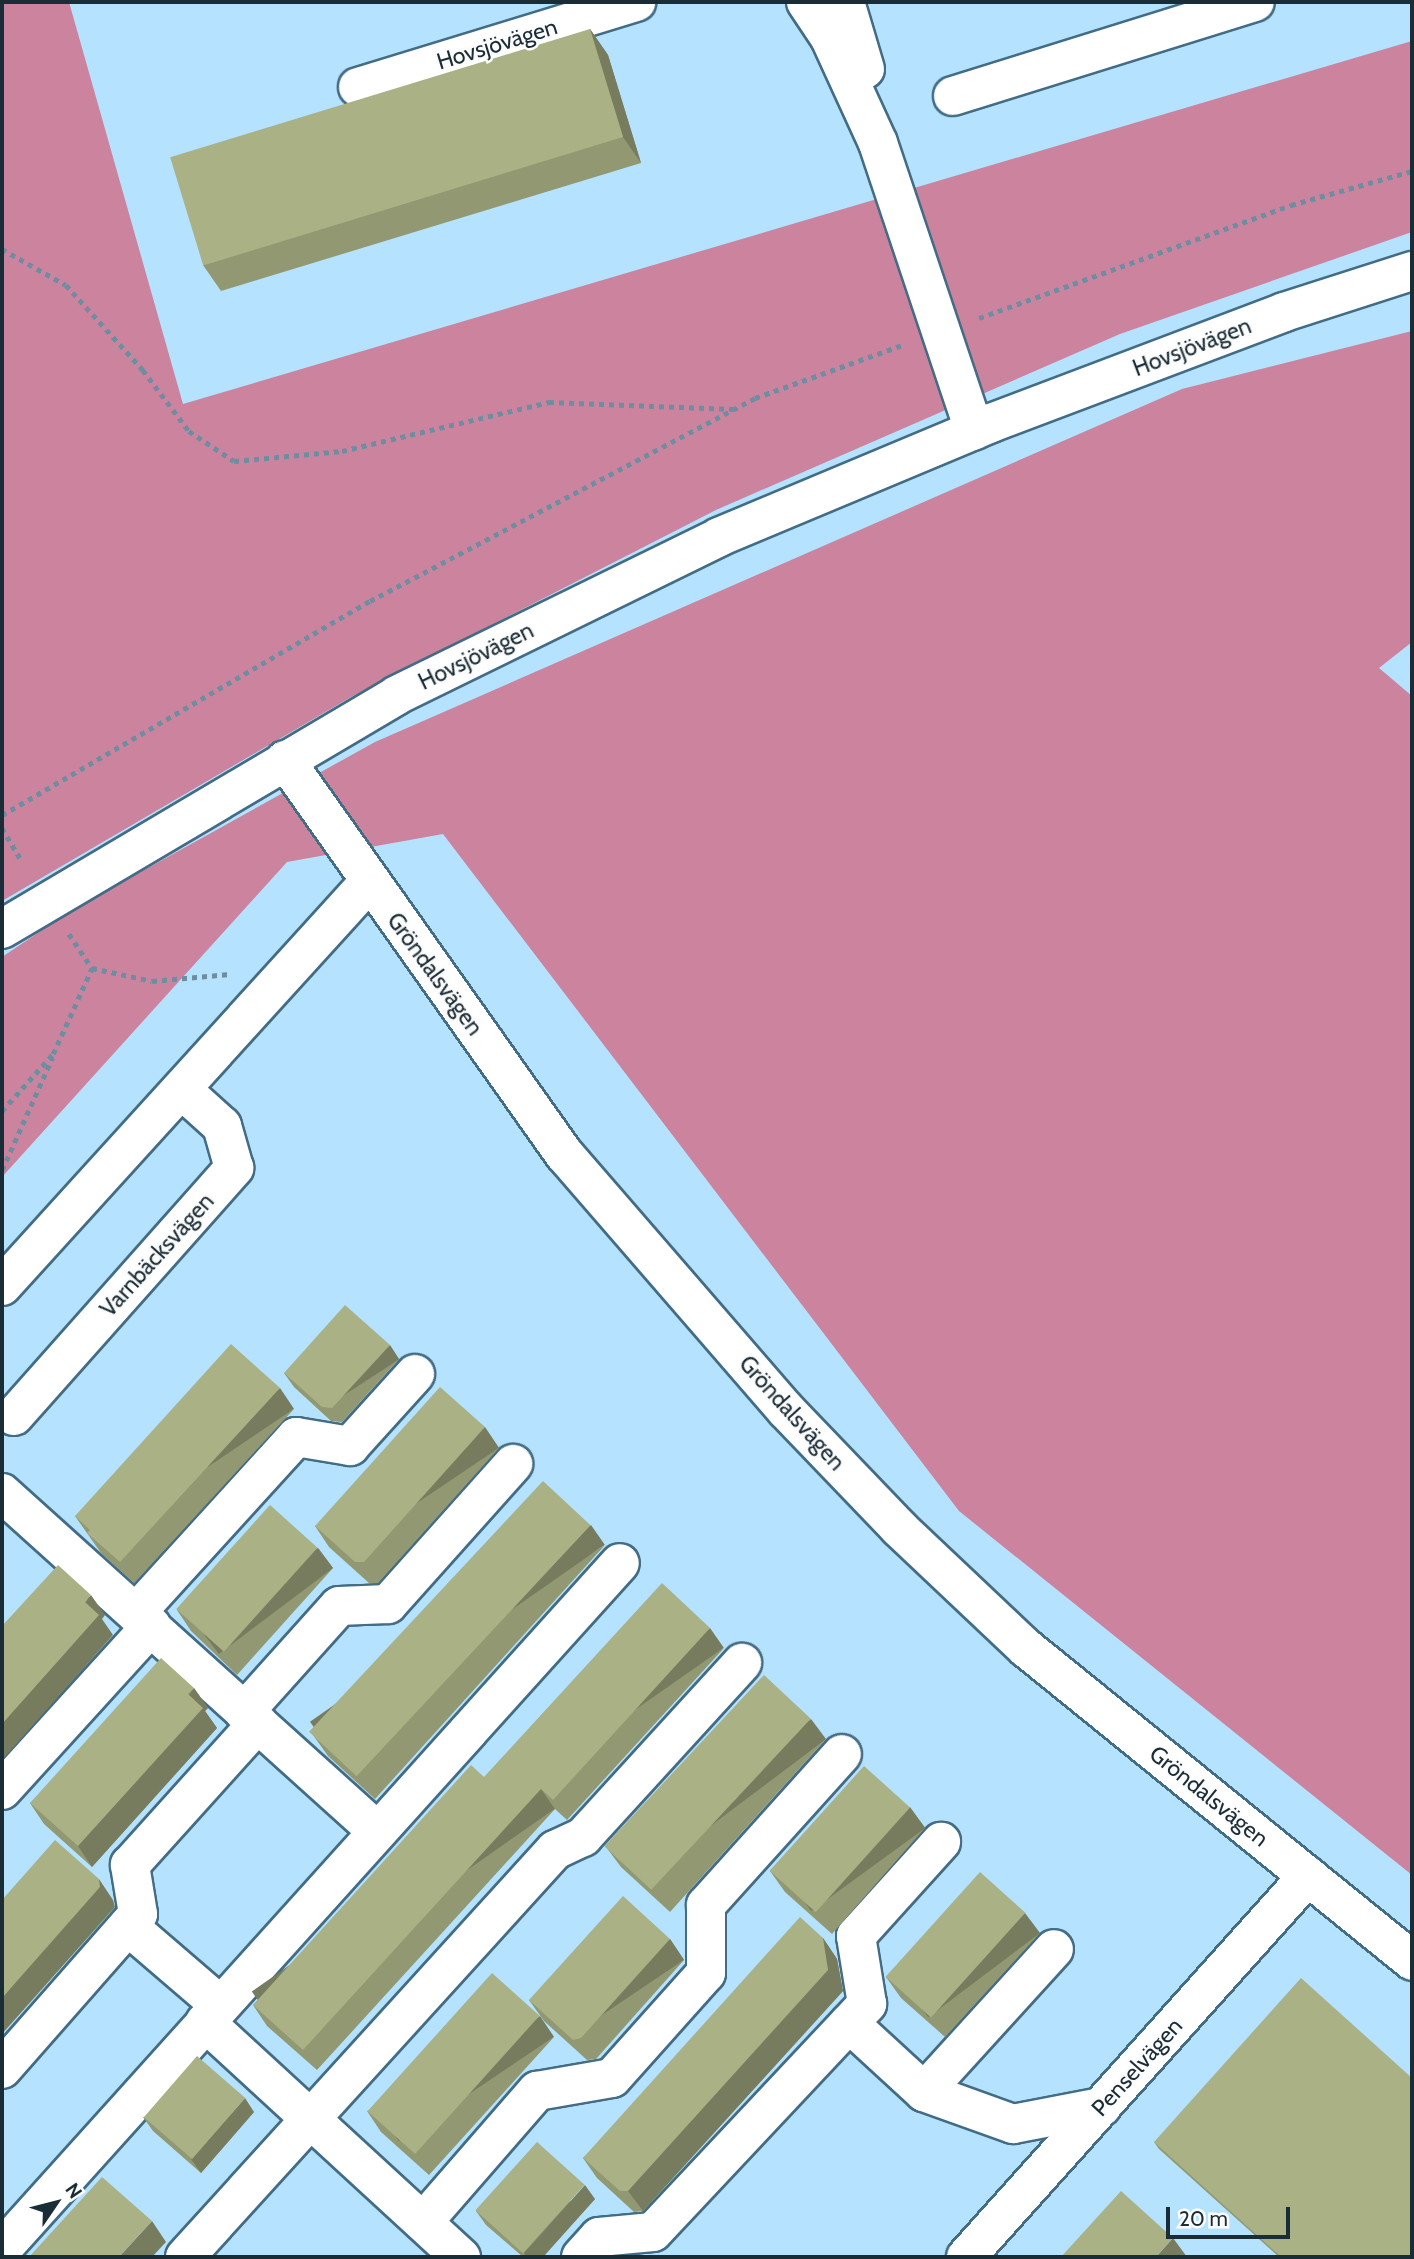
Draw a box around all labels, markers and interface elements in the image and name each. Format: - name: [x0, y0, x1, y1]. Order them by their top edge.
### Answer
- street label: Hovsjövägen: [433, 13, 561, 75]
- street label: Hovsjövägen: [1129, 312, 1255, 382]
- street label: Hovsjövägen: [414, 616, 538, 696]
- street label: Gröndalsvägen: [381, 907, 489, 1041]
- street label: Varnbäcksvägen: [94, 1188, 220, 1322]
- street label: Gröndalsvägen: [733, 1350, 851, 1476]
- street label: Gröndalsvägen: [1144, 1740, 1274, 1852]
- street label: Penselvägen: [1086, 2012, 1188, 2122]
- north arrow: [21, 2168, 91, 2238]
- text: N: [60, 2179, 87, 2203]
- scale bar: [1169, 2192, 1293, 2236]
- text: 20 m: [1179, 2206, 1228, 2231]

